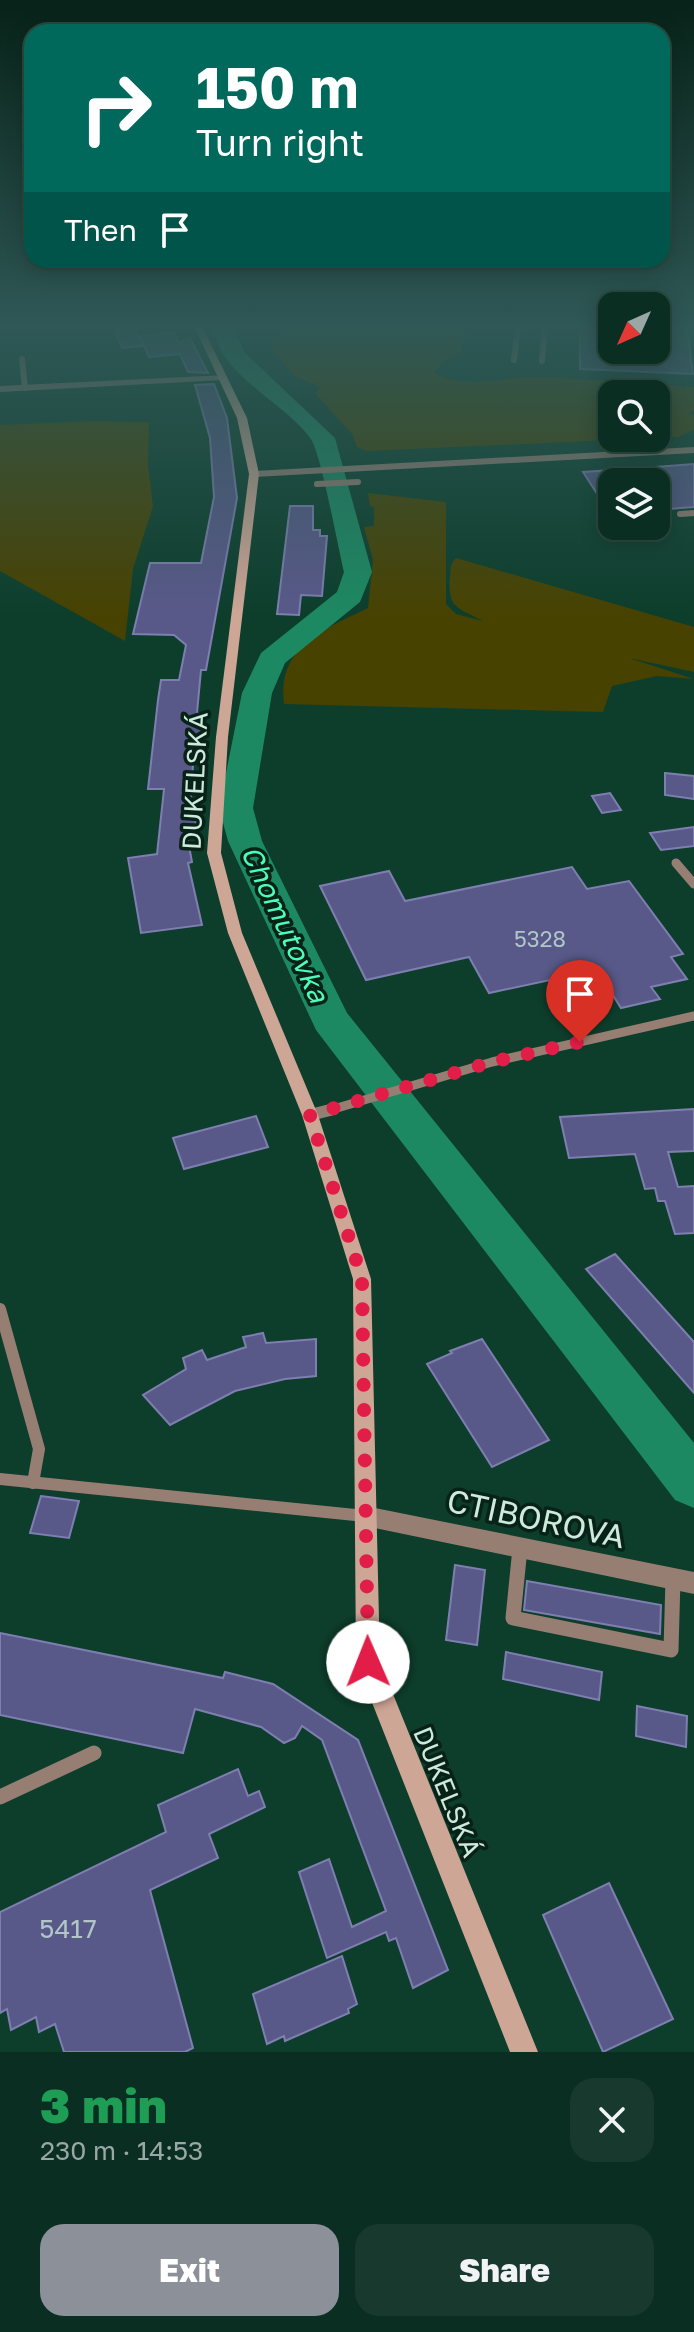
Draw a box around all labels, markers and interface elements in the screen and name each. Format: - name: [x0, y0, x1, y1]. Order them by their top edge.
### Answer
- text: 150 m: [196, 53, 358, 120]
- icon: right: [64, 56, 168, 160]
- text: Turn right: [196, 121, 364, 164]
- icon: arrive: [153, 208, 197, 252]
- text: Then: [64, 212, 137, 248]
- north arrow: [598, 292, 670, 364]
- map controls: [598, 292, 670, 540]
- button: search: [598, 380, 670, 452]
- button: layers: [598, 468, 670, 540]
- street label: DUKELSKÁ: [175, 711, 214, 851]
- water label: Chomutovka: [235, 840, 337, 1009]
- house number: 5328: [514, 925, 566, 952]
- pin: [546, 960, 614, 1042]
- icon: arrive: [558, 972, 602, 1016]
- street label: CTIBOROVA: [444, 1481, 629, 1555]
- position arrow: [326, 1620, 410, 1704]
- street label: DUKELSKÁ: [407, 1722, 488, 1862]
- house number: 5417: [39, 1913, 97, 1944]
- text: 3 min: [40, 2076, 167, 2134]
- button: close: [570, 2078, 654, 2162]
- text: 230 m · 14:53: [40, 2135, 203, 2166]
- button: Exit: [40, 2224, 339, 2316]
- button: Share: [355, 2224, 654, 2316]

